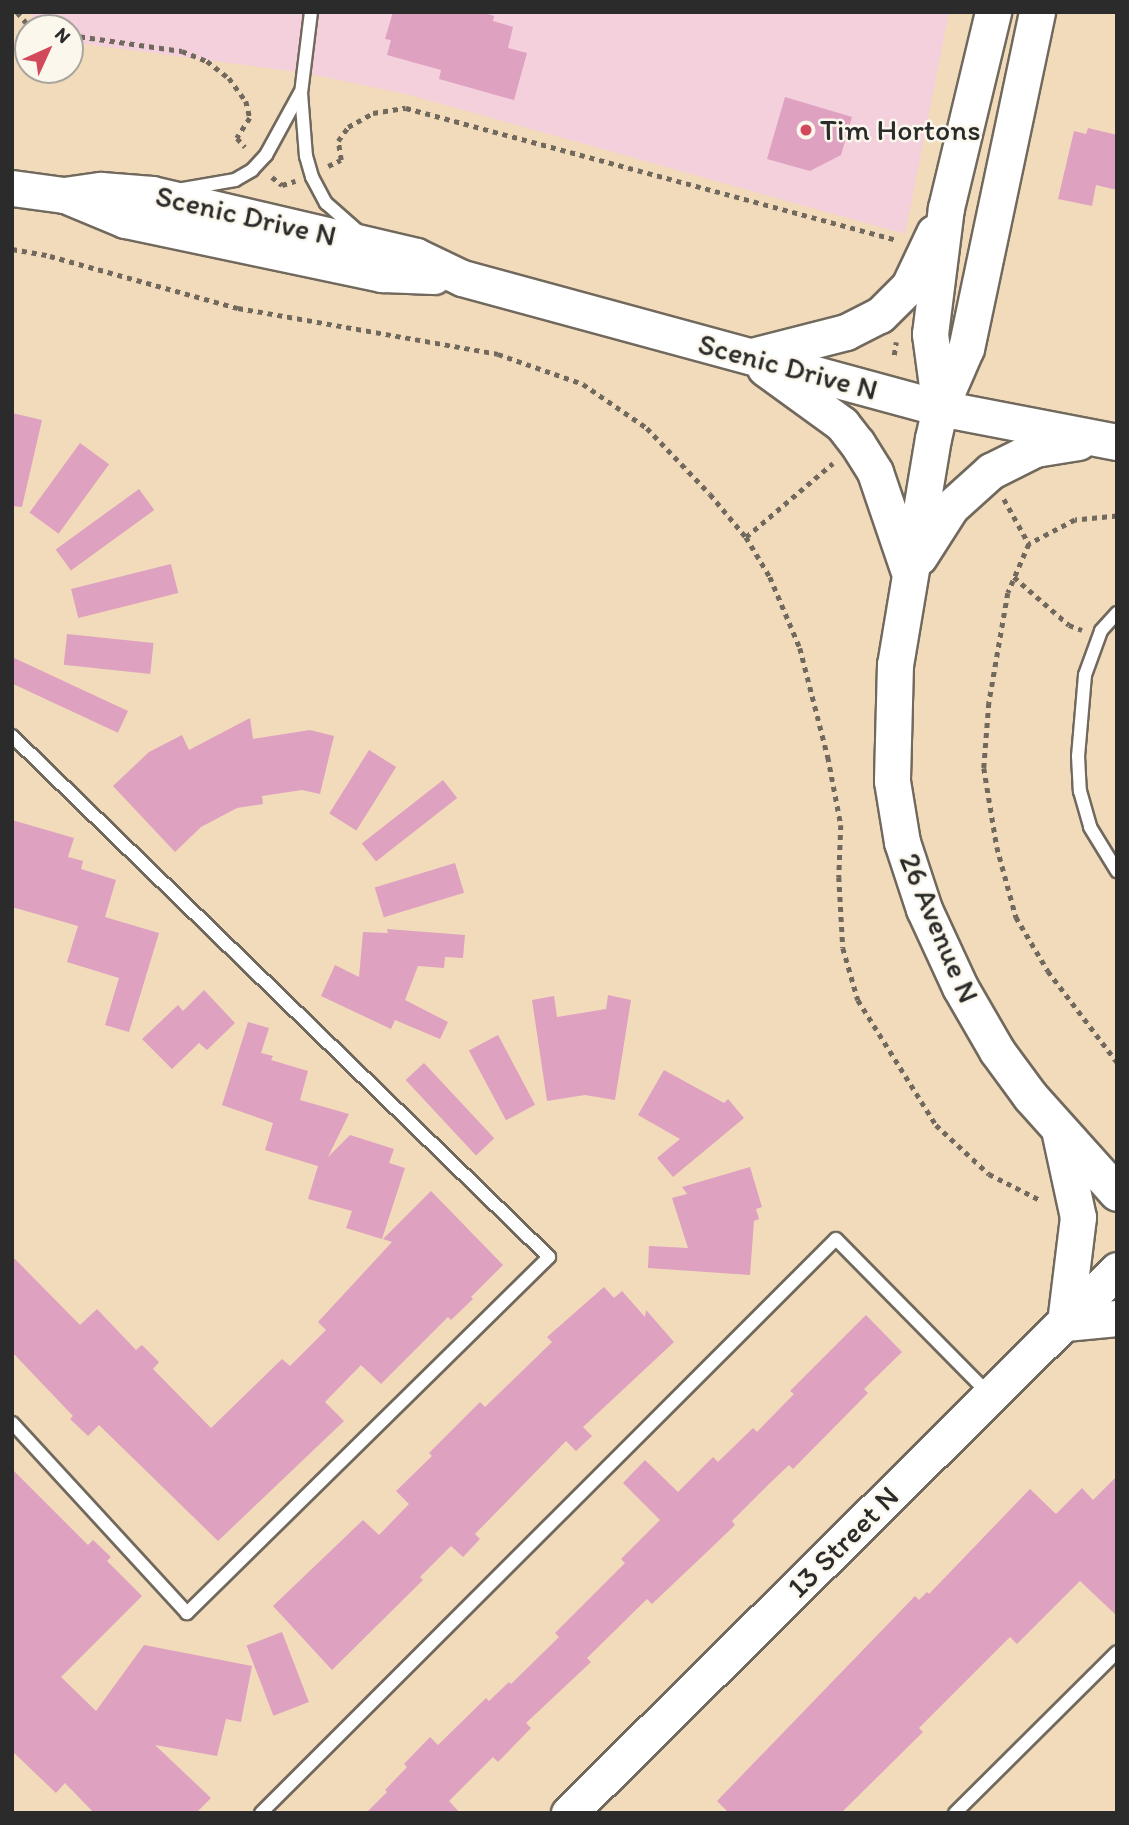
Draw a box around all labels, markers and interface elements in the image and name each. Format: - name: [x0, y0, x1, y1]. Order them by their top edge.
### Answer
- north arrow: [14, 14, 84, 84]
- text: N: [50, 23, 75, 48]
- place label: Tim Hortons: [820, 112, 981, 148]
- marker: Tim Hortons: [798, 122, 814, 138]
- street label: Scenic Drive N: [152, 178, 340, 254]
- street label: Scenic Drive N: [694, 326, 882, 408]
- street label: 26 Avenue N: [891, 848, 987, 1008]
- street label: 13 Street N: [780, 1479, 906, 1605]

